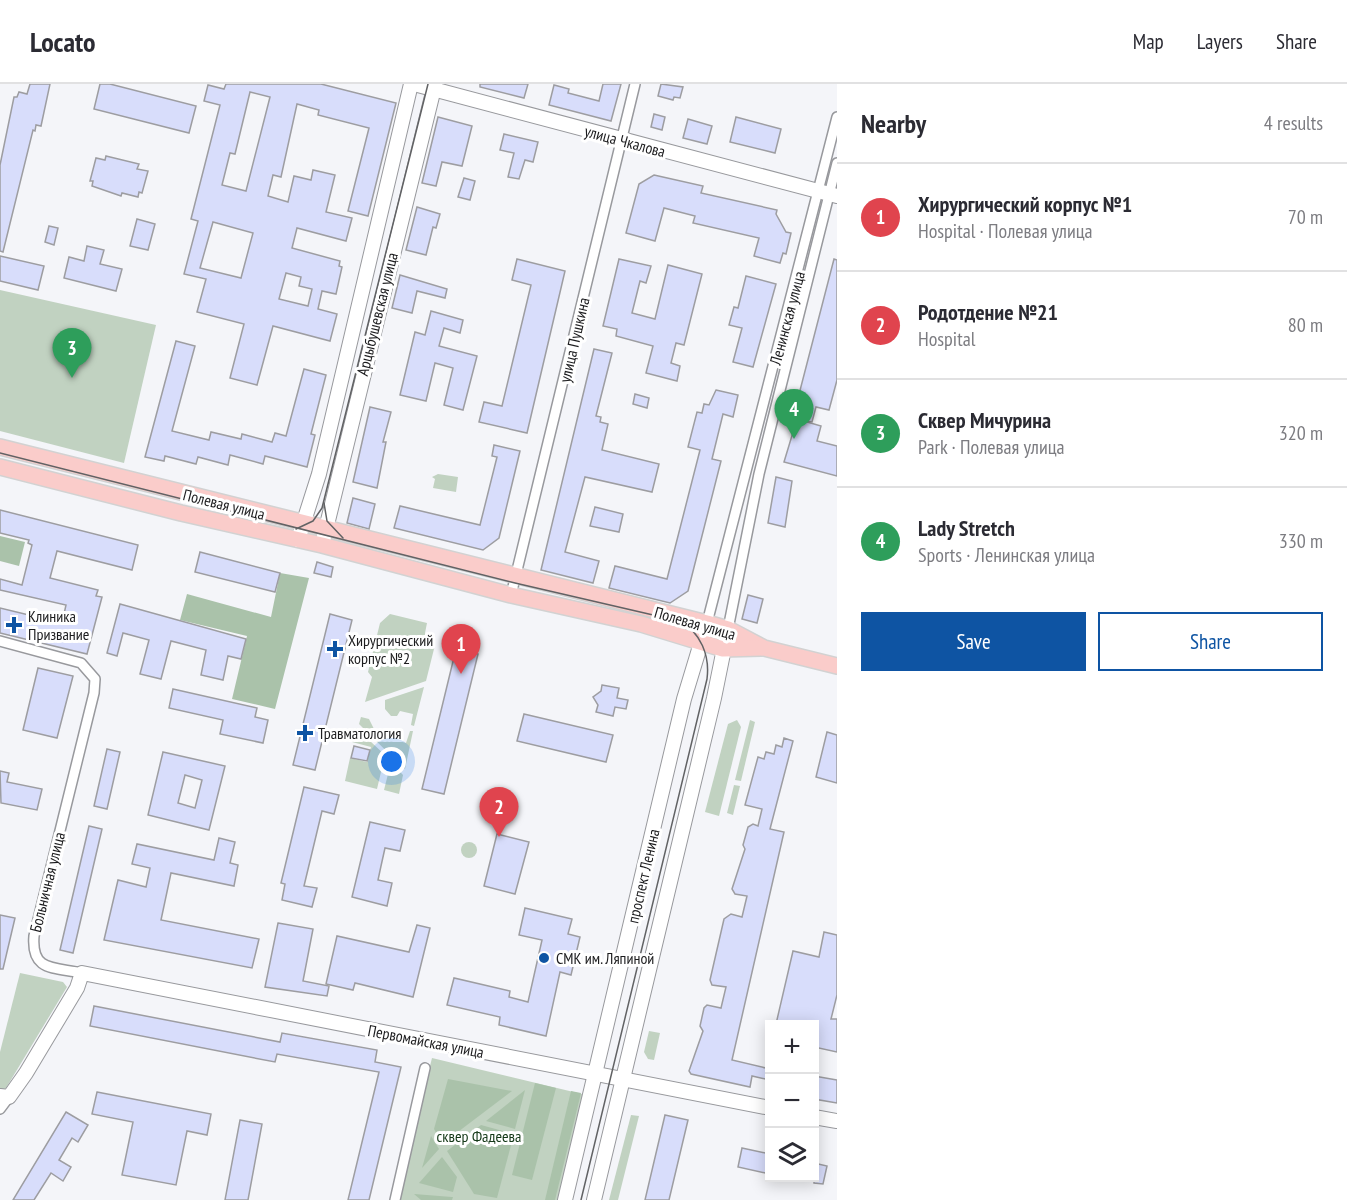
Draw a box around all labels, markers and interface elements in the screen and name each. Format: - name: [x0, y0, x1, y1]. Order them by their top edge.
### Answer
- text: Locato: [30, 23, 96, 60]
- text: Map: [1133, 28, 1164, 55]
- text: Layers: [1197, 28, 1243, 55]
- text: Share: [1276, 28, 1317, 55]
- text: Nearby: [861, 107, 926, 140]
- text: 4 results: [1264, 110, 1323, 136]
- street label: улица Чкалова: [582, 121, 668, 161]
- text: Хирургический корпус №1: [918, 190, 1132, 218]
- text: 1: [876, 204, 885, 230]
- text: 70 m: [1288, 204, 1323, 230]
- text: Hospital · Полевая улица: [918, 218, 1093, 244]
- street label: Арцыбушевская улица: [352, 250, 402, 378]
- street label: Ленинская улица: [765, 269, 809, 368]
- street label: улица Пушкина: [555, 296, 593, 384]
- text: Родотдение №21: [918, 298, 1058, 326]
- text: 2: [876, 312, 885, 338]
- text: 80 m: [1288, 312, 1323, 338]
- text: Hospital: [918, 326, 975, 352]
- pin: 3: [52, 328, 92, 378]
- pin: 4: [774, 390, 814, 439]
- text: Сквер Мичурина: [918, 406, 1051, 434]
- text: 3: [876, 420, 885, 446]
- text: 320 m: [1279, 420, 1323, 446]
- text: Park · Полевая улица: [918, 434, 1065, 460]
- street label: Полевая улица: [181, 484, 267, 524]
- text: Lady Stretch: [918, 514, 1015, 542]
- text: 4: [876, 528, 885, 554]
- text: 330 m: [1279, 528, 1323, 554]
- text: Sports · Ленинская улица: [918, 542, 1095, 568]
- street label: Полевая улица: [652, 602, 738, 644]
- place label: Клиника Призвание: [28, 606, 89, 644]
- button: Save: [861, 612, 1086, 671]
- button: Share: [1098, 612, 1323, 671]
- marker: Клиника Призвание: [5, 616, 23, 634]
- pin: 1: [442, 624, 480, 674]
- place label: Хирургический корпус №2: [348, 630, 433, 668]
- marker: Хирургический корпус №2: [326, 640, 344, 658]
- place label: Травматология: [318, 723, 402, 743]
- marker: Травматология: [296, 724, 314, 742]
- your location: [377, 747, 406, 776]
- pin: 2: [480, 788, 518, 837]
- street label: проспект Ленина: [622, 827, 664, 925]
- street label: Больничная улица: [25, 830, 69, 934]
- place label: СМК им. Ляпиной: [556, 948, 654, 968]
- marker: СМК им. Ляпиной: [537, 951, 551, 965]
- street label: Первомайская улица: [366, 1020, 486, 1062]
- map controls: [765, 1020, 819, 1182]
- button: +: [765, 1020, 819, 1074]
- button: −: [765, 1074, 819, 1128]
- park label: сквер Фадеева: [437, 1126, 521, 1146]
- button: layers: [765, 1128, 819, 1182]

